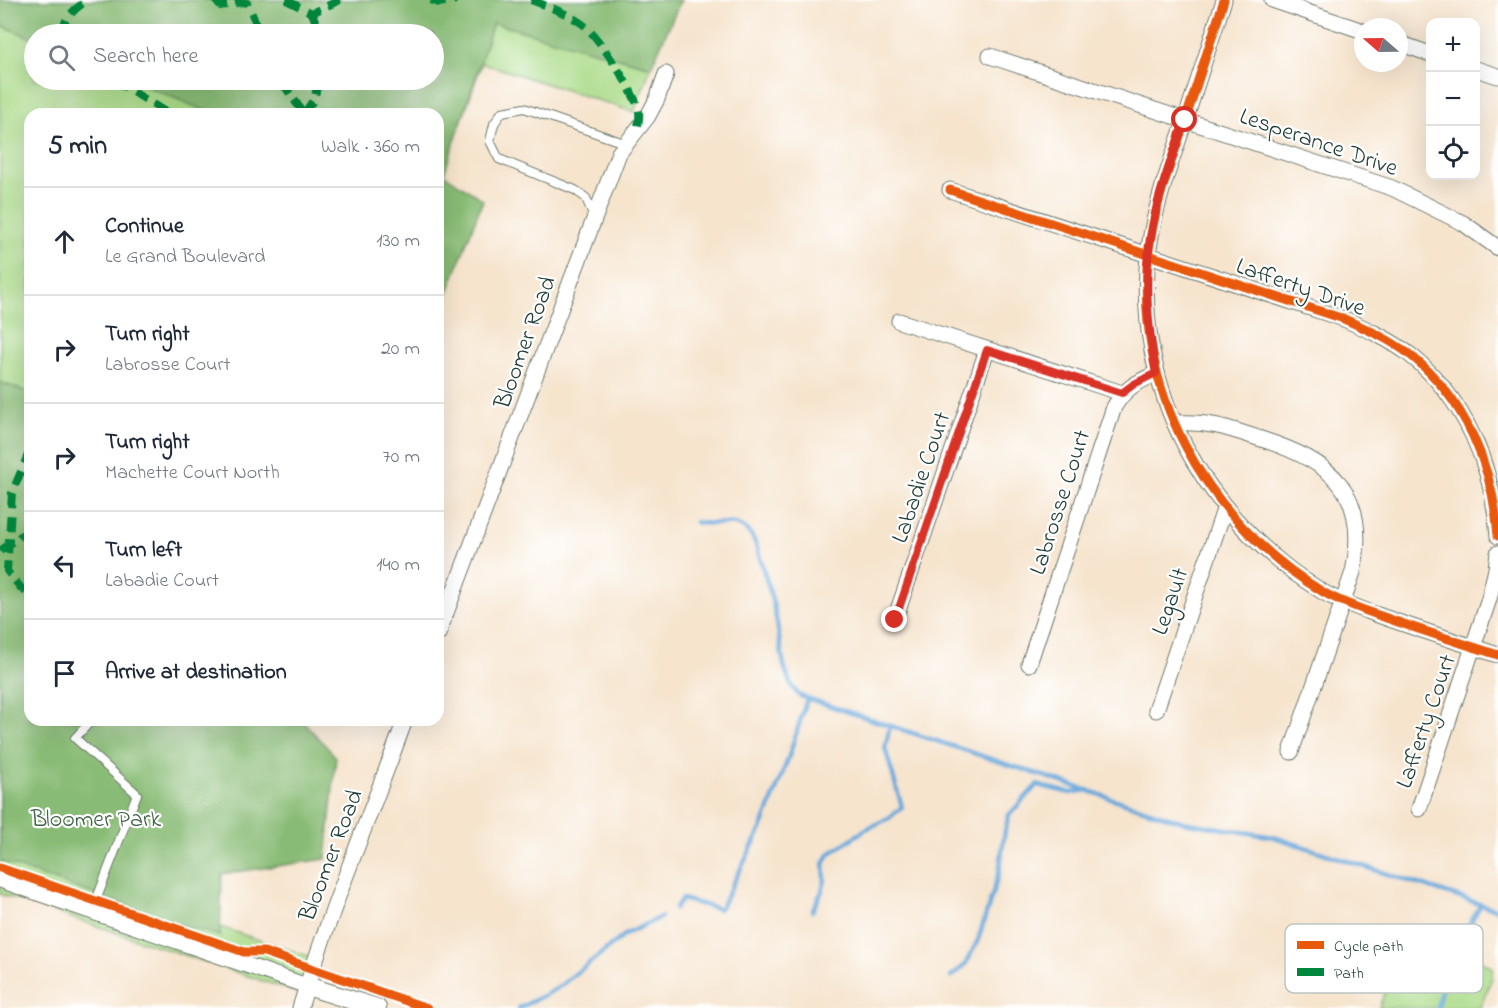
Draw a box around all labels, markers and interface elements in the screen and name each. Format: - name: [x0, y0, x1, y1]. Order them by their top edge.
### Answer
- north arrow: [1354, 18, 1408, 72]
- map controls: [1426, 18, 1480, 180]
- button: +: [1426, 18, 1480, 72]
- search box: [24, 24, 444, 90]
- icon: search: [45, 41, 78, 74]
- text: Search here: [93, 41, 198, 73]
- button: −: [1426, 72, 1480, 126]
- street label: Lesperance Drive: [1234, 100, 1402, 187]
- route start: [1171, 106, 1197, 132]
- button: locate: [1426, 126, 1480, 180]
- text: 5 min: [48, 128, 107, 166]
- text: Walk · 360 m: [321, 133, 420, 162]
- text: Continue: [105, 211, 184, 243]
- icon: ahead: [48, 225, 81, 258]
- text: 130 m: [376, 227, 420, 256]
- text: Le Grand Boulevard: [105, 243, 266, 272]
- street label: Lafferty Drive: [1230, 250, 1370, 328]
- street label: Bloomer Road: [486, 271, 567, 415]
- text: Turn right: [105, 319, 190, 351]
- icon: right: [48, 333, 81, 366]
- text: 20 m: [381, 335, 420, 364]
- text: Labrosse Court: [105, 351, 230, 380]
- street label: Labadie Court: [884, 407, 961, 548]
- street label: Labrosse Court: [1021, 426, 1101, 580]
- text: Turn right: [105, 427, 190, 459]
- icon: right: [48, 441, 81, 474]
- text: 70 m: [383, 443, 420, 472]
- text: Machette Court North: [105, 459, 280, 488]
- text: Turn left: [105, 535, 182, 567]
- icon: left: [48, 549, 81, 582]
- text: 140 m: [376, 551, 420, 580]
- street label: Legault: [1144, 563, 1199, 640]
- text: Labadie Court: [105, 567, 219, 596]
- route end: [881, 606, 907, 632]
- street label: Lafferty Court: [1388, 650, 1468, 794]
- icon: arrive: [48, 657, 81, 690]
- text: Arrive at destination: [105, 657, 287, 689]
- street label: Bloomer Road: [291, 784, 374, 928]
- park label: Bloomer Park: [30, 803, 161, 838]
- legend: [1285, 924, 1483, 993]
- text: Cycle path: [1334, 935, 1403, 959]
- text: Path: [1334, 962, 1364, 986]

